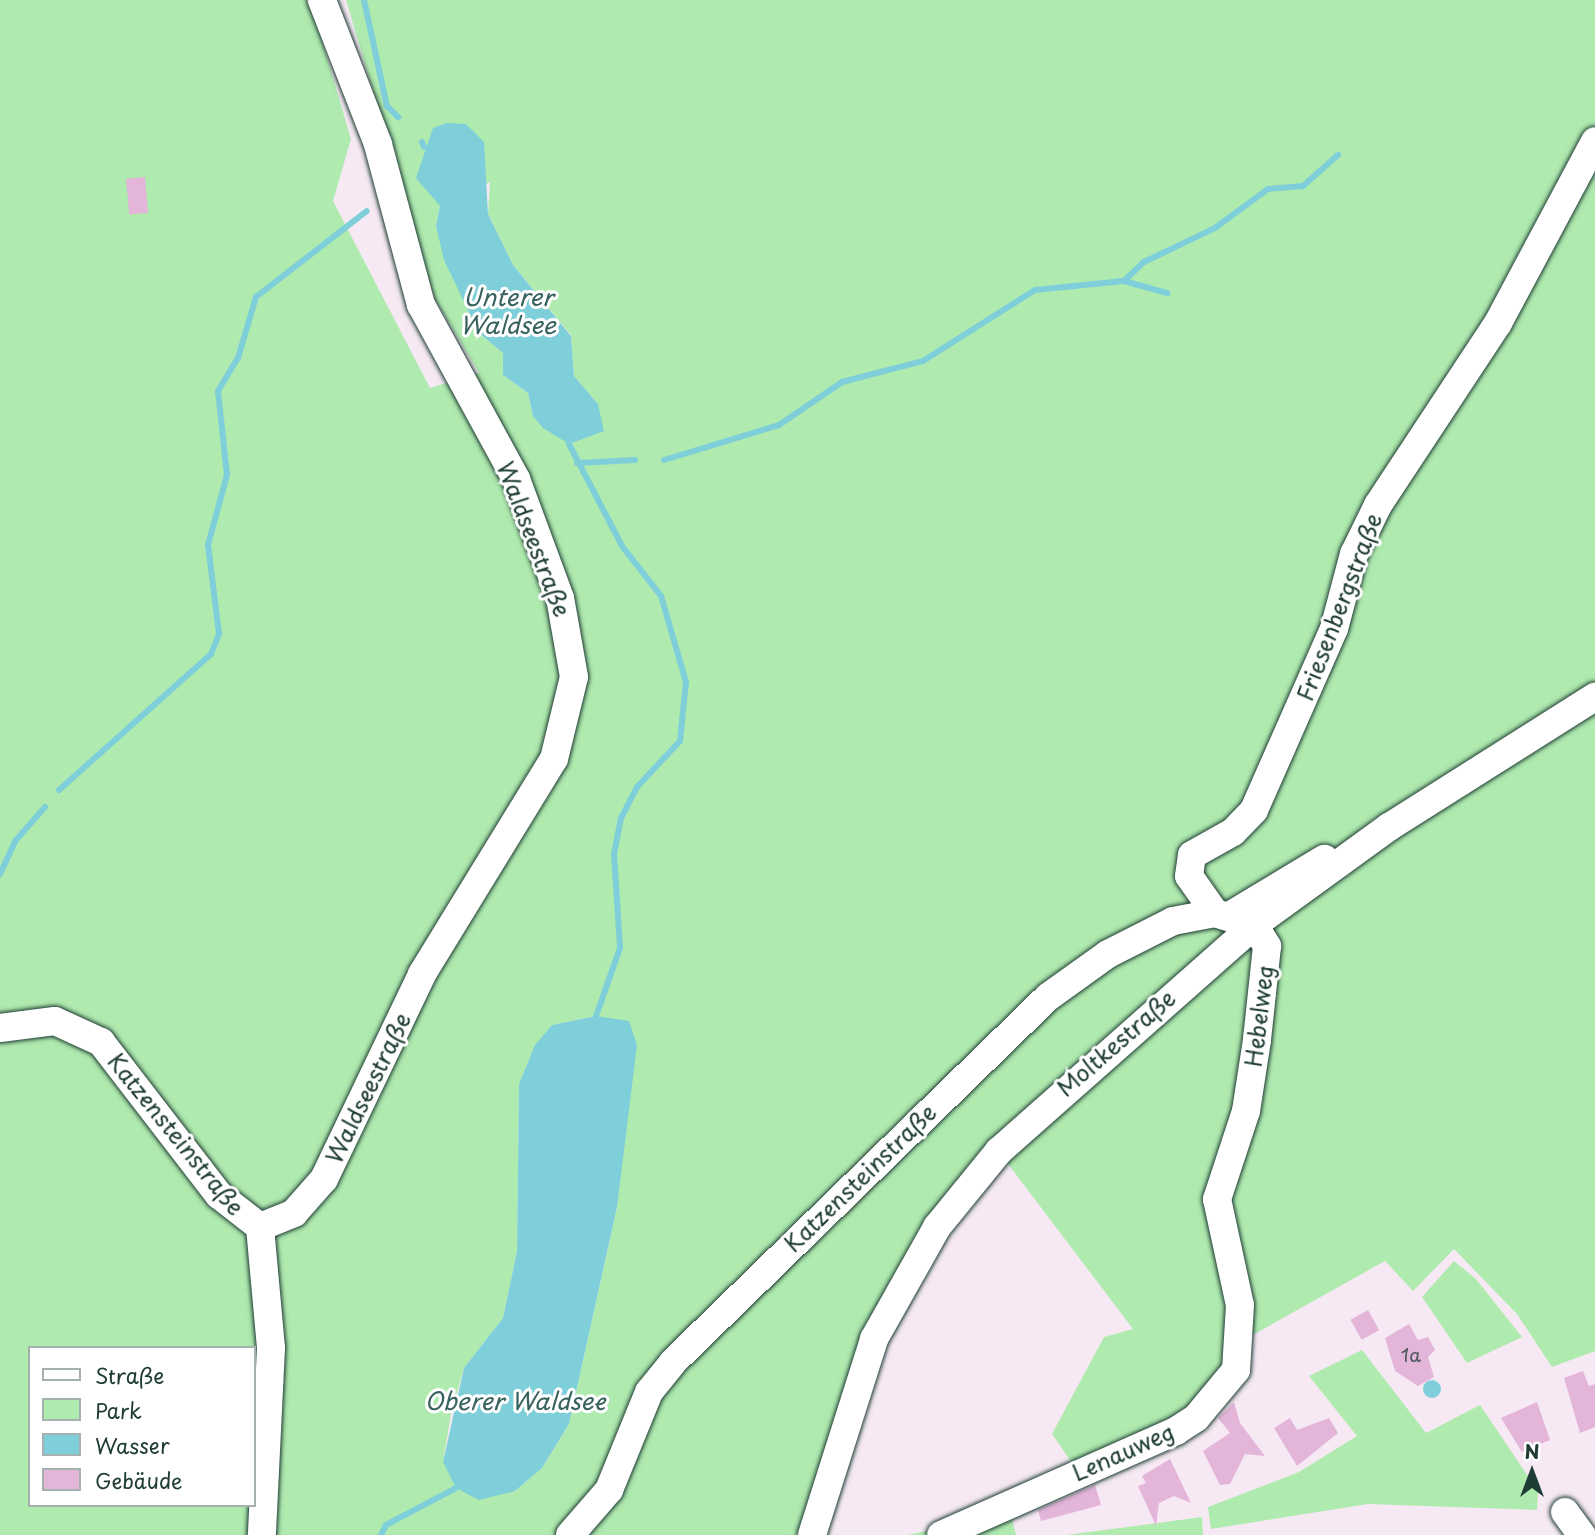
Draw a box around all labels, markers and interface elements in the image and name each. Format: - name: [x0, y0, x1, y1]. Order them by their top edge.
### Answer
- water label: Unterer Waldsee: [460, 283, 556, 339]
- street label: Waldseestraße: [492, 458, 576, 620]
- street label: Friesenbergstraße: [1291, 509, 1387, 705]
- street label: Hebelweg: [1239, 963, 1279, 1069]
- street label: Moltkestraße: [1051, 984, 1181, 1102]
- street label: Waldseestraße: [320, 1008, 416, 1168]
- street label: Katzensteinstraße: [102, 1047, 250, 1221]
- street label: Katzensteinstraße: [778, 1098, 942, 1258]
- house number: 1a: [1401, 1344, 1421, 1366]
- legend: [28, 1346, 256, 1507]
- text: Straße: [95, 1359, 164, 1391]
- water label: Oberer Waldsee: [423, 1387, 607, 1415]
- text: Park: [95, 1394, 142, 1426]
- street label: Lenauweg: [1068, 1417, 1178, 1487]
- text: Wasser: [95, 1429, 170, 1461]
- north arrow: [1497, 1437, 1567, 1507]
- text: N: [1524, 1437, 1540, 1465]
- text: Gebäude: [95, 1464, 182, 1496]

